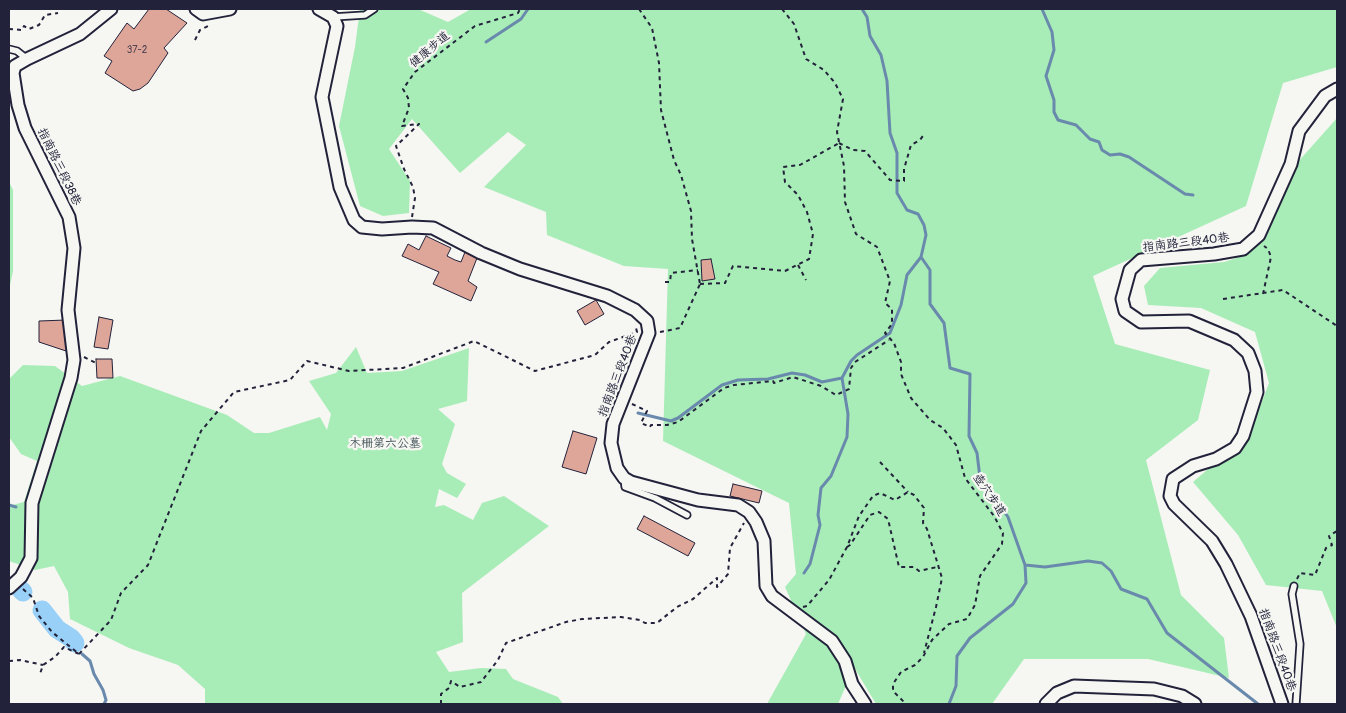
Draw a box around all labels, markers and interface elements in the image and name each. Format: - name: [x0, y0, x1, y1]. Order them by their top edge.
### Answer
- street label: 健康步道: [407, 29, 453, 71]
- house number: 37-2: [127, 44, 147, 56]
- street label: 指南路三段38巷: [34, 126, 84, 208]
- street label: 指南路三段40巷: [1142, 231, 1230, 255]
- street label: 指南路三段40巷: [596, 333, 640, 419]
- park label: 木柵第六公墓: [349, 437, 421, 451]
- street label: 壺穴步道: [970, 471, 1008, 519]
- street label: 指南路三段40巷: [1255, 607, 1299, 693]

